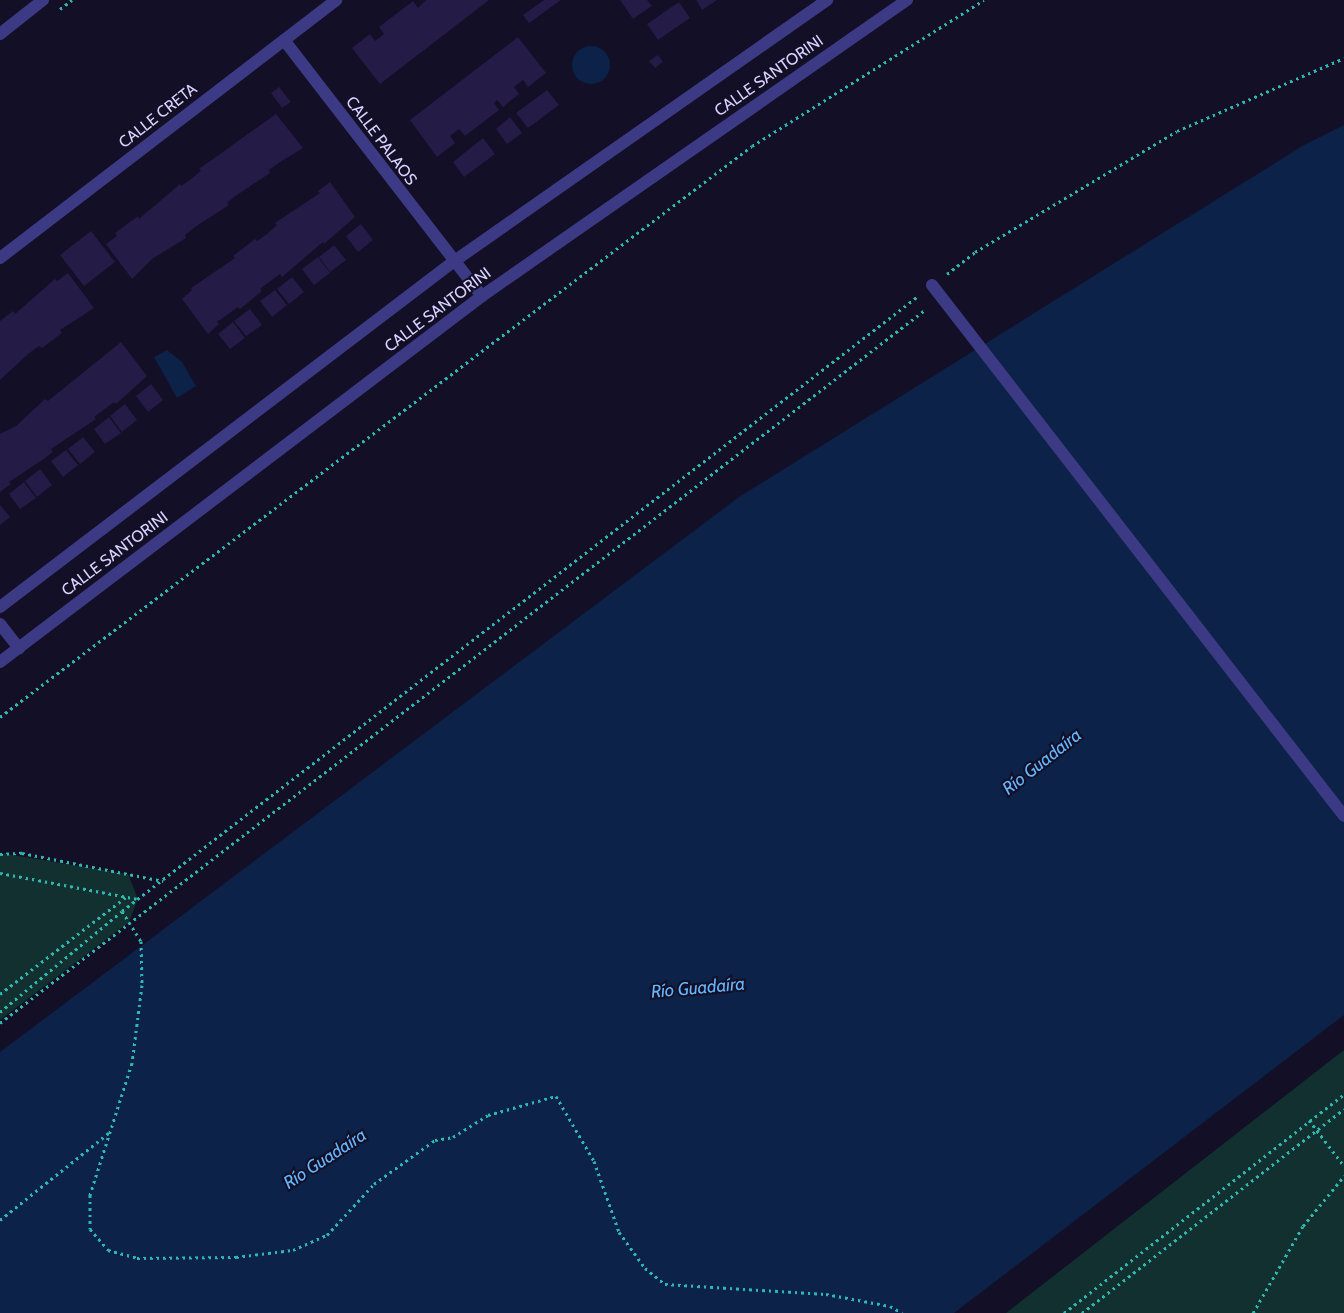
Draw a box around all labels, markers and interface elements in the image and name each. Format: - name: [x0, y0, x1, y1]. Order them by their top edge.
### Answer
- street label: CALLE SANTORINI: [711, 31, 827, 121]
- street label: CALLE CRETA: [115, 79, 201, 153]
- street label: CALLE PALAOS: [341, 93, 421, 189]
- street label: CALLE SANTORINI: [381, 264, 495, 356]
- street label: CALLE SANTORINI: [58, 508, 172, 600]
- water label: Río Guadaíra: [998, 724, 1086, 800]
- water label: Río Guadaíra: [650, 973, 746, 1003]
- water label: Río Guadaíra: [280, 1124, 370, 1194]

